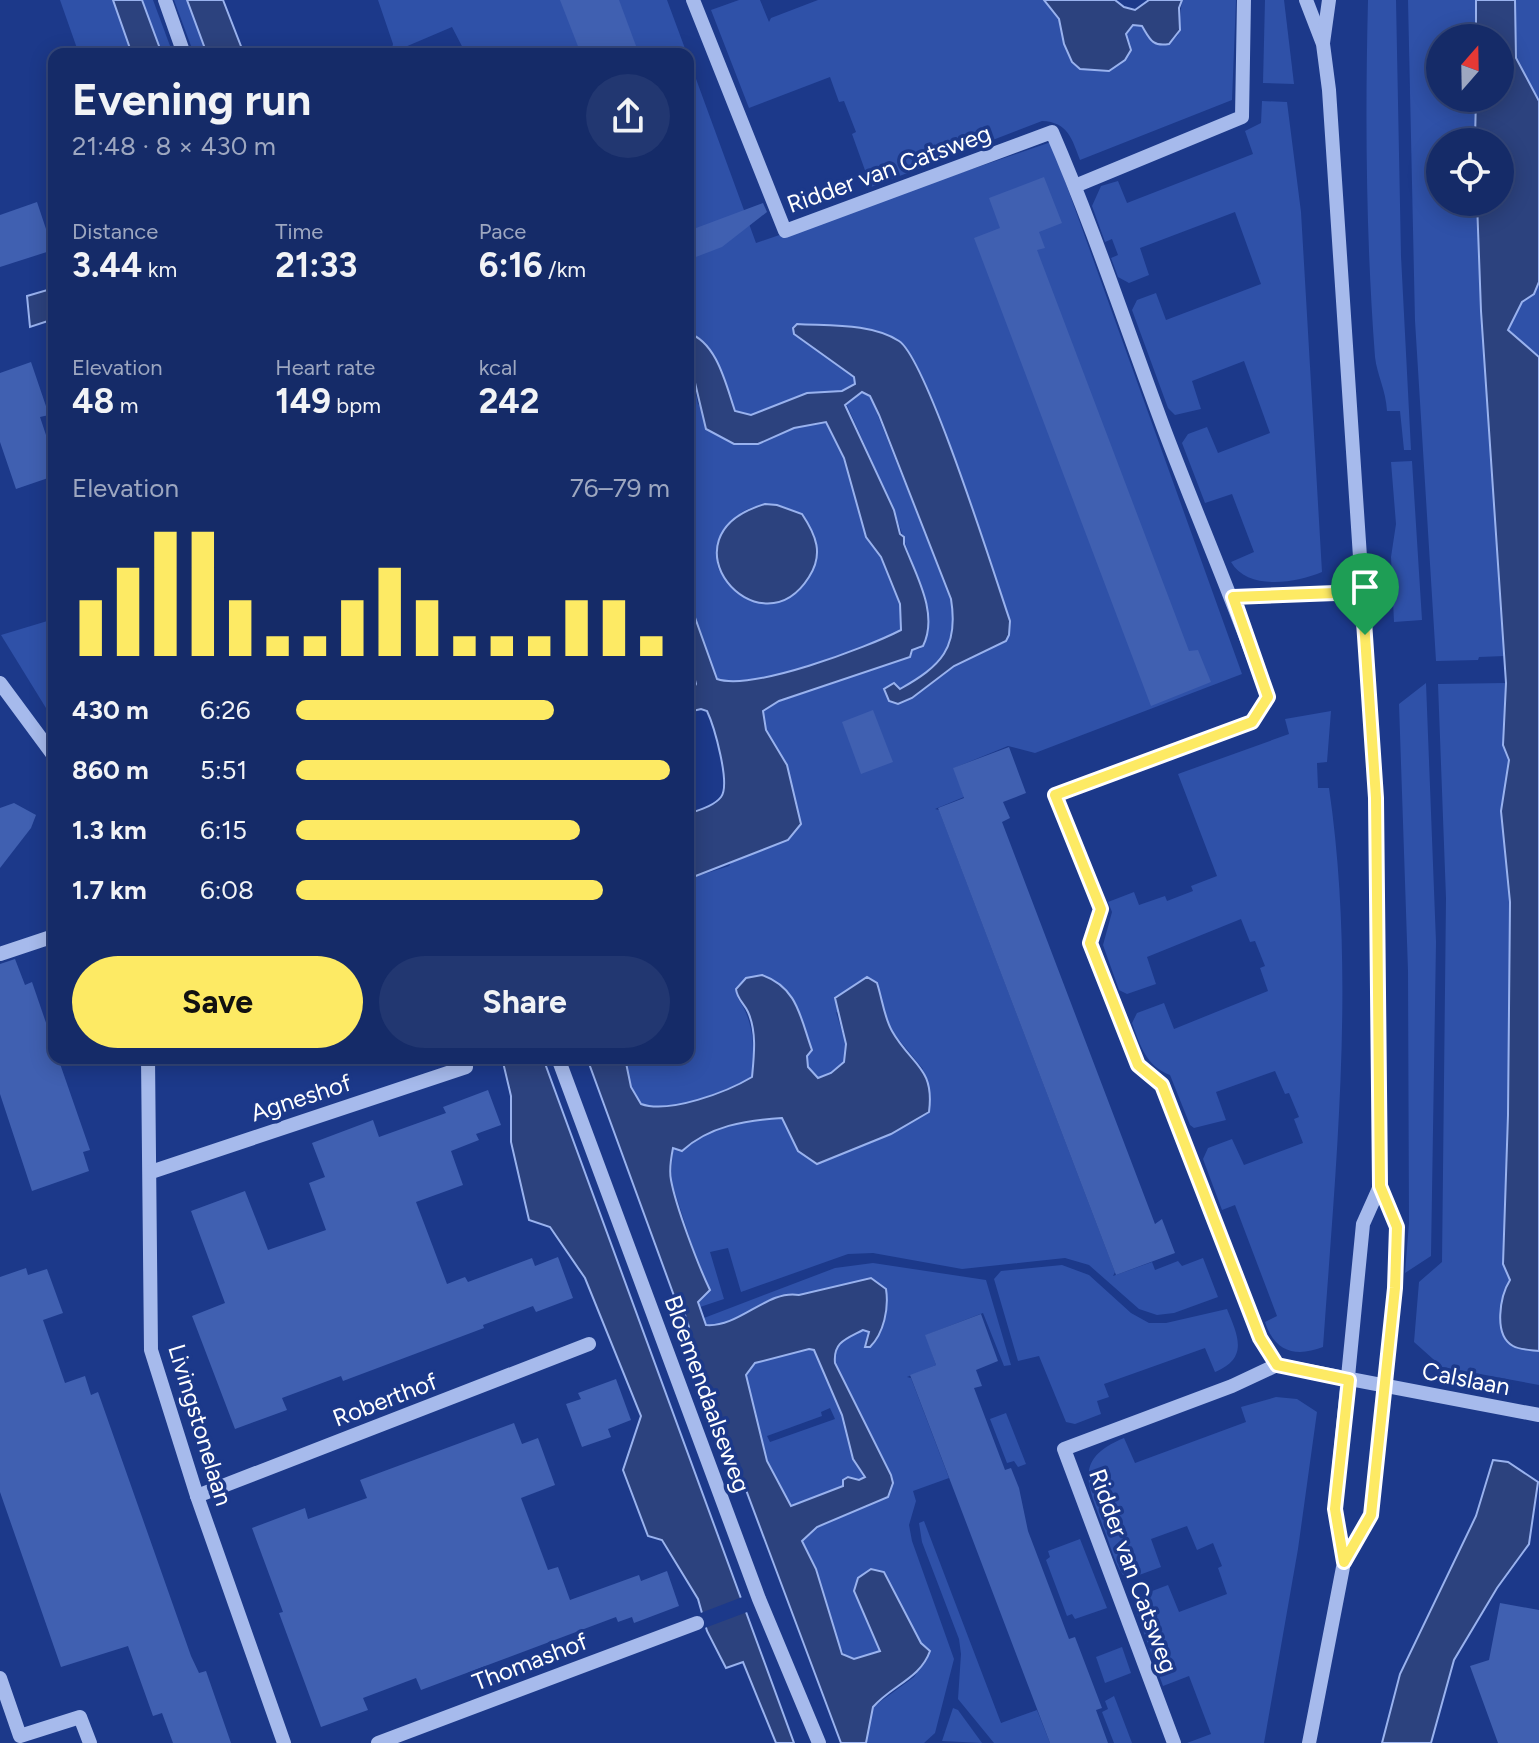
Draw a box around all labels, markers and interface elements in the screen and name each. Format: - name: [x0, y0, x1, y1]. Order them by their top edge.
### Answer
- north arrow: [1426, 24, 1514, 112]
- map controls: [1426, 24, 1514, 216]
- text: Evening run: [72, 73, 311, 126]
- button: share: [586, 74, 670, 158]
- street label: Ridder van Catsweg: [783, 118, 995, 219]
- button: locate: [1426, 128, 1514, 216]
- text: 21:48 · 8 × 430 m: [72, 130, 276, 162]
- text: Distance: [72, 218, 158, 245]
- text: Time: [275, 218, 323, 245]
- text: Pace: [479, 218, 526, 245]
- text: 3.44: [72, 245, 142, 286]
- text: 21:33: [275, 245, 357, 286]
- text: 6:16: [479, 245, 543, 286]
- text: km: [142, 256, 177, 283]
- text: /km: [543, 256, 586, 283]
- text: Elevation: [72, 354, 162, 381]
- text: Heart rate: [275, 354, 375, 381]
- text: kcal: [479, 354, 517, 381]
- text: 48: [72, 381, 114, 422]
- text: 149: [275, 381, 331, 422]
- text: 242: [479, 381, 540, 422]
- text: m: [114, 392, 139, 419]
- text: bpm: [331, 392, 381, 419]
- text: Elevation: [72, 472, 179, 504]
- text: 76–79 m: [570, 472, 670, 504]
- pin: [1331, 553, 1399, 635]
- icon: arrive: [1343, 565, 1387, 609]
- text: 430 m: [72, 694, 149, 726]
- text: 6:26: [200, 694, 251, 726]
- text: 860 m: [72, 754, 149, 786]
- text: 5:51: [200, 754, 247, 786]
- text: 1.3 km: [72, 814, 147, 846]
- text: 6:15: [200, 814, 247, 846]
- text: 1.7 km: [72, 874, 147, 906]
- text: 6:08: [200, 874, 254, 906]
- button: Save: [72, 956, 363, 1048]
- button: Share: [379, 956, 670, 1048]
- street label: Agneshof: [247, 1068, 355, 1127]
- street label: Bloemendaalseweg: [658, 1291, 757, 1496]
- street label: Livingstonelaan: [162, 1341, 239, 1509]
- street label: Calslaan: [1420, 1356, 1513, 1401]
- street label: Roberthof: [329, 1366, 441, 1433]
- street label: Ridder van Catsweg: [1083, 1465, 1184, 1677]
- street label: Thomashof: [468, 1626, 591, 1697]

